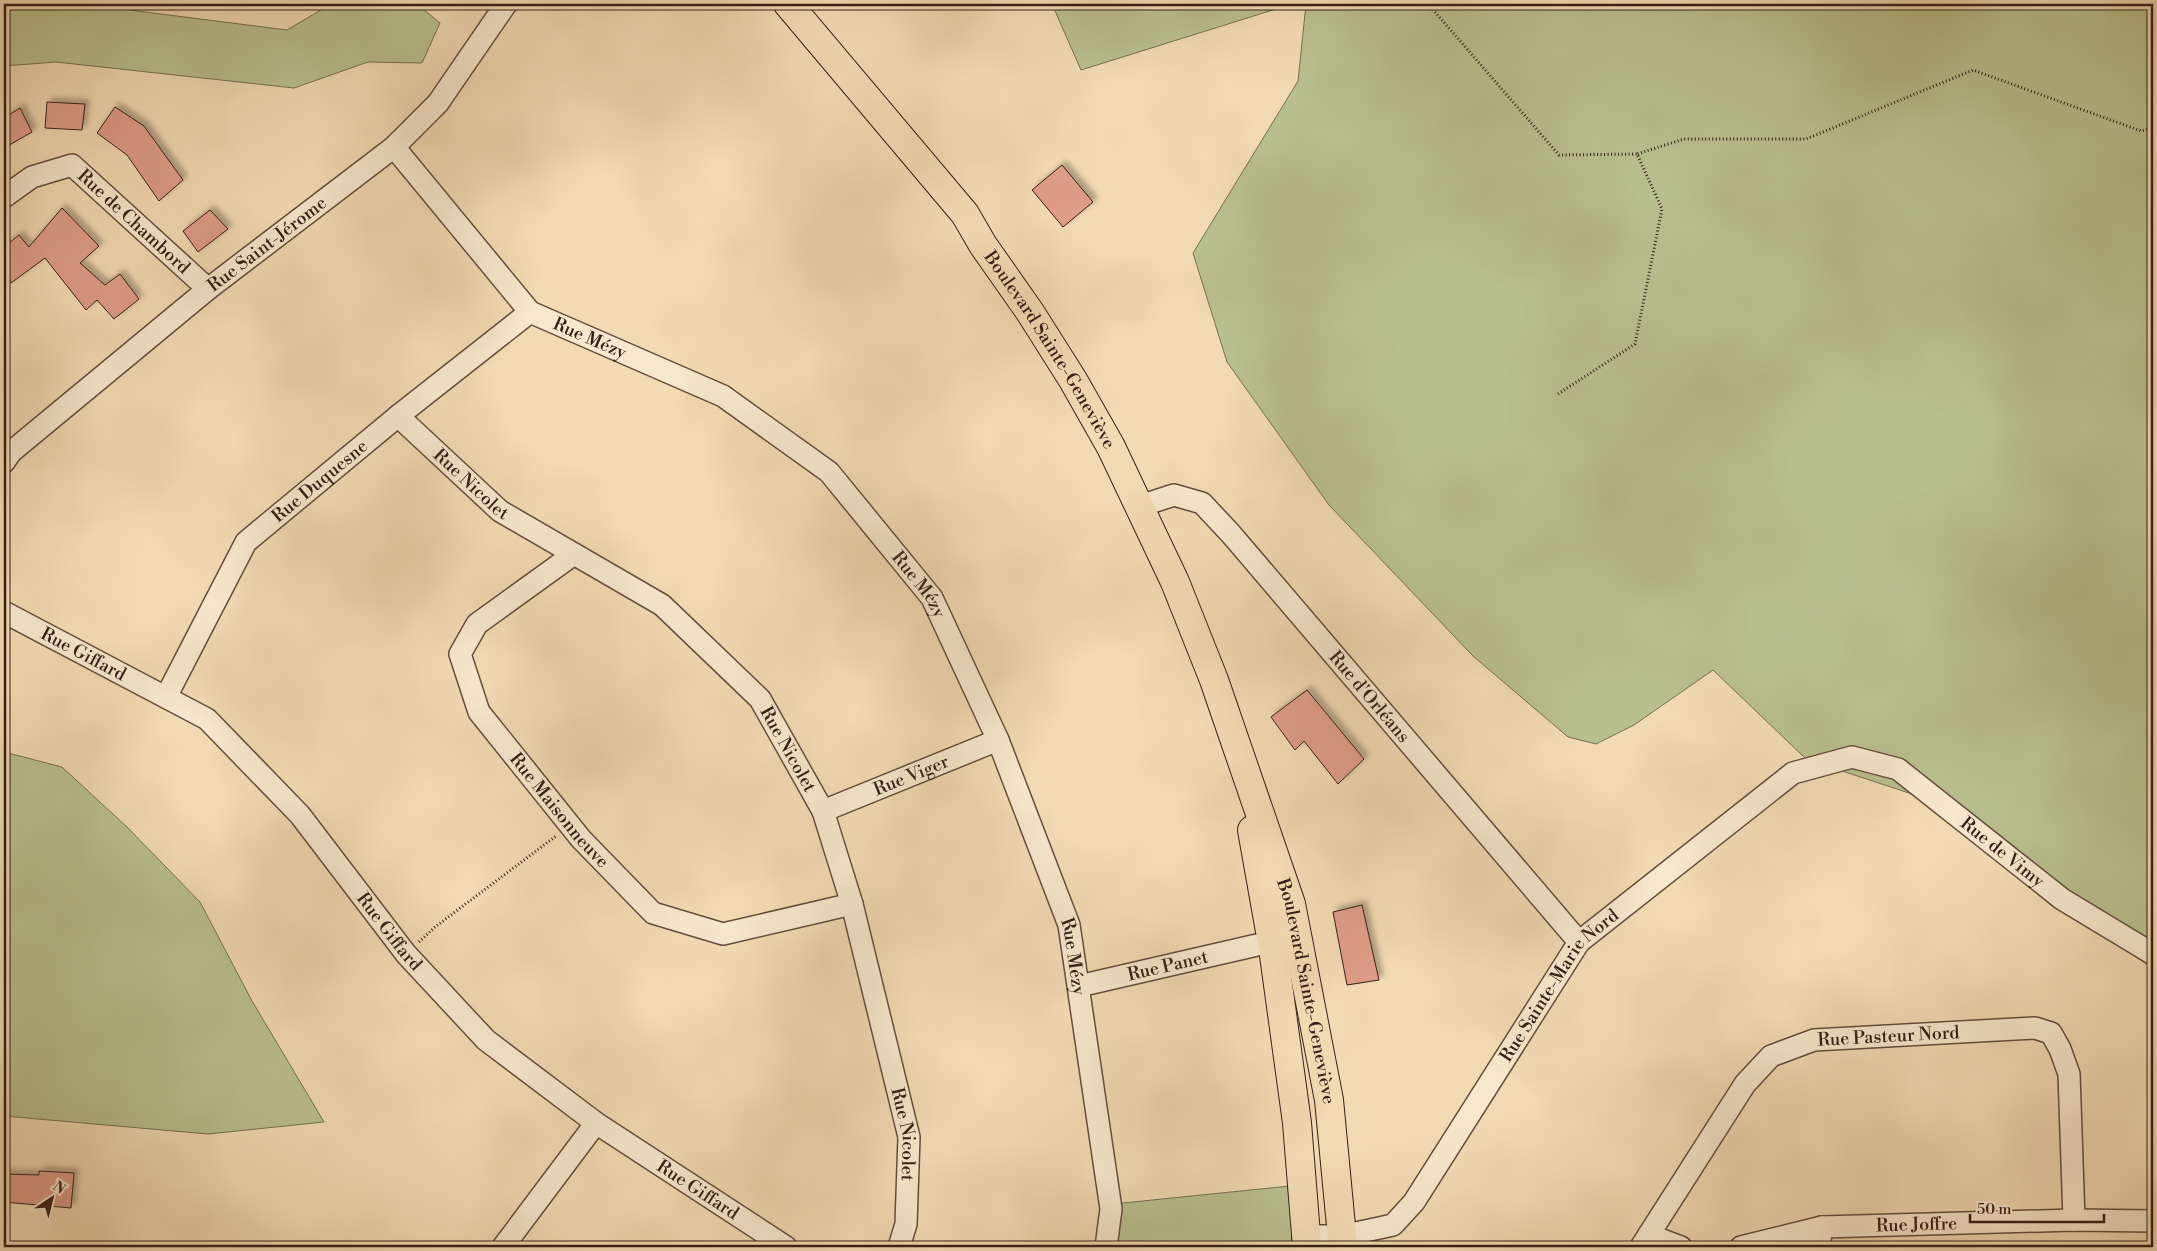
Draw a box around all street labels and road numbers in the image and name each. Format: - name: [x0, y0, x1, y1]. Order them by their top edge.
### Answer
- street label: Rue de Chambord: [72, 165, 195, 280]
- street label: Rue Saint-Jérome: [203, 192, 331, 297]
- street label: Boulevard Sainte-Geneviève: [978, 246, 1121, 453]
- street label: Rue Mézy: [549, 312, 630, 365]
- street label: Rue Duquesne: [267, 435, 373, 528]
- street label: Rue Nicolet: [428, 444, 513, 526]
- street label: Rue Mézy: [886, 547, 951, 622]
- street label: Rue Giffard: [37, 622, 131, 687]
- street label: Rue d'Orléans: [1324, 646, 1415, 748]
- street label: Rue Nicolet: [754, 702, 821, 797]
- street label: Rue Maisonneuve: [504, 748, 614, 873]
- street label: Rue Viger: [870, 750, 952, 801]
- street label: Rue de Vimy: [1956, 812, 2049, 893]
- street label: Boulevard Sainte-Geneviève: [1271, 874, 1341, 1106]
- street label: Rue Giffard: [351, 888, 427, 976]
- street label: Rue Sainte-Marie Nord: [1495, 904, 1624, 1067]
- street label: Rue Mézy: [1055, 914, 1090, 997]
- street label: Rue Panet: [1125, 945, 1211, 986]
- street label: Rue Pasteur Nord: [1817, 1021, 1961, 1052]
- street label: Rue Nicolet: [885, 1085, 920, 1182]
- street label: Rue Giffard: [652, 1155, 744, 1226]
- street label: Rue Joffre: [1876, 1212, 1958, 1238]

